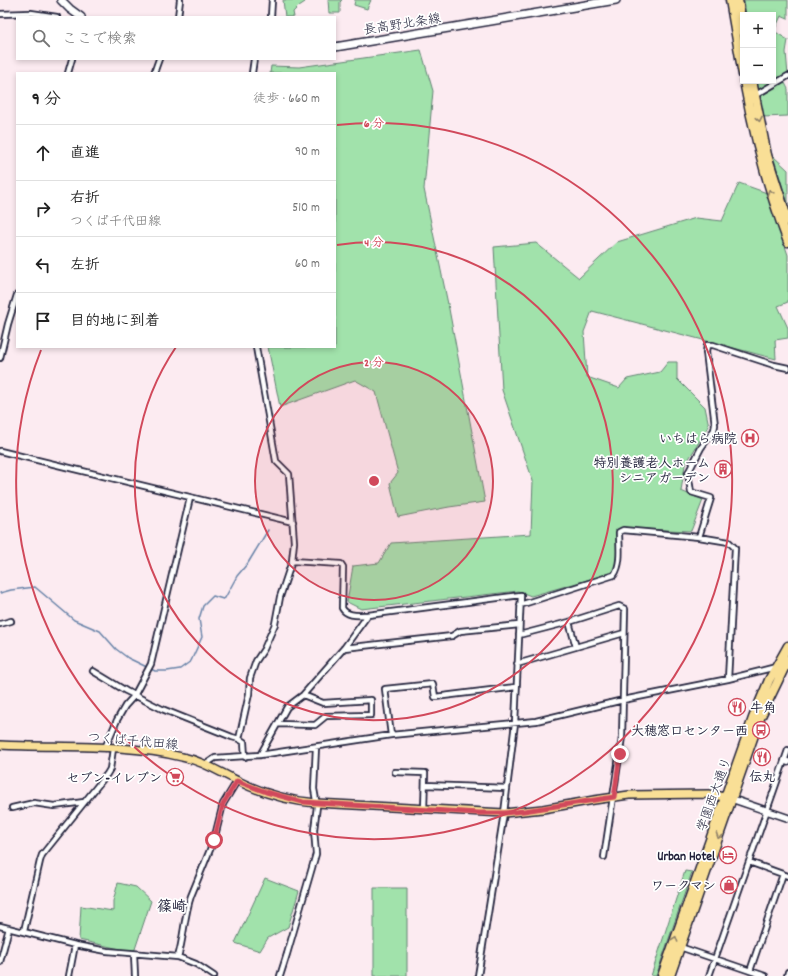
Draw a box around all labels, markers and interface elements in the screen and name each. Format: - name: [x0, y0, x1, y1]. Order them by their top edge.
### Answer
- street label: 長高野北条線: [362, 10, 443, 41]
- map controls: [740, 12, 776, 84]
- button: +: [740, 12, 776, 48]
- search box: [16, 16, 336, 60]
- icon: search: [30, 27, 52, 49]
- text: ここで検索: [62, 29, 137, 51]
- button: −: [740, 48, 776, 84]
- text: 9 分: [32, 89, 61, 113]
- text: 徒歩 · 660 m: [253, 90, 320, 109]
- text: 6 分: [364, 116, 384, 133]
- one-way arrow: [754, 116, 763, 122]
- icon: ahead: [32, 142, 54, 164]
- text: 直進: [70, 143, 100, 165]
- text: 90 m: [295, 143, 320, 162]
- text: 右折: [70, 188, 100, 210]
- one-way arrow: [766, 189, 775, 196]
- icon: right: [32, 198, 54, 220]
- text: 510 m: [292, 199, 320, 218]
- text: つくば千代田線: [70, 213, 161, 232]
- text: 4 分: [364, 235, 384, 252]
- icon: left: [32, 254, 54, 276]
- text: 左折: [70, 255, 100, 277]
- text: 60 m: [295, 255, 320, 274]
- icon: arrive: [32, 310, 54, 332]
- text: 目的地に到着: [70, 311, 160, 333]
- text: 2 分: [364, 355, 384, 372]
- hospital icon: いちはら病院: [740, 428, 760, 448]
- place label: いちはら病院: [659, 431, 737, 450]
- place label: 特別養護老人ホーム シニアガーデン: [594, 455, 710, 489]
- building icon: 特別養護老人ホーム シニアガーデン: [713, 459, 733, 479]
- centre of rings: [367, 474, 381, 488]
- restaurant icon: 牛角: [727, 697, 747, 717]
- place label: 牛角: [750, 700, 776, 719]
- bus stop icon: 大穂窓口センター西: [751, 720, 771, 740]
- place label: 大穂窓口センター西: [631, 723, 748, 742]
- street label: つくば千代田線: [87, 729, 180, 756]
- route end: [611, 745, 629, 763]
- restaurant icon: 伝丸: [752, 747, 772, 767]
- street label: 学園西大通り: [693, 755, 738, 835]
- supermarket icon: セブン-イレブン: [165, 767, 185, 787]
- place label: 伝丸: [749, 769, 775, 788]
- place label: セブン-イレブン: [67, 770, 162, 789]
- route start: [205, 831, 223, 849]
- one-way arrow: [715, 832, 723, 839]
- hotel icon: Urban Hotel: [718, 845, 738, 865]
- place label: Urban Hotel: [657, 848, 716, 867]
- shop icon: ワークマン: [719, 875, 739, 895]
- place label: ワークマン: [651, 878, 716, 897]
- district label: 篠崎: [157, 897, 187, 919]
- one-way arrow: [670, 936, 679, 943]

